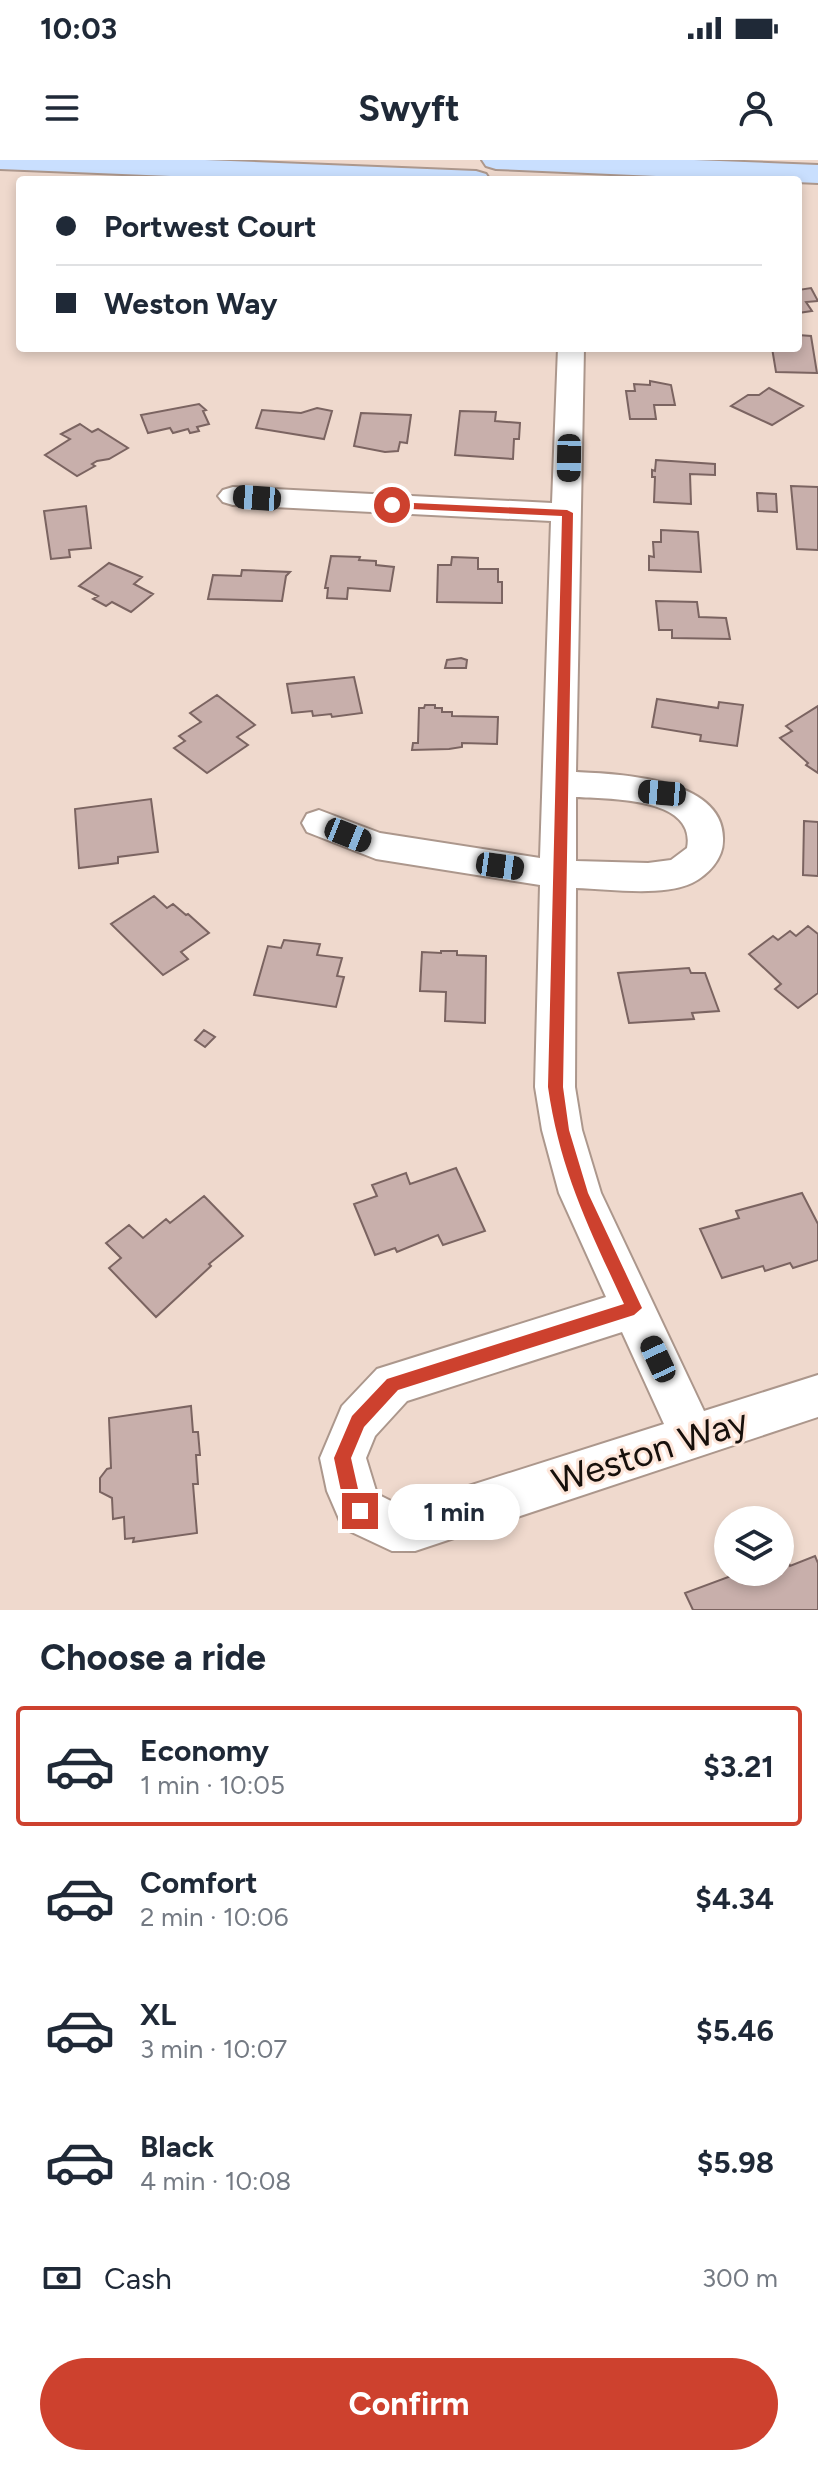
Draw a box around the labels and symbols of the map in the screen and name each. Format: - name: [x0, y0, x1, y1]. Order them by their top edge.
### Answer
- car: [557, 434, 581, 482]
- car: [232, 484, 282, 512]
- route start: [374, 487, 410, 523]
- car: [637, 779, 687, 807]
- car: [321, 815, 375, 855]
- car: [475, 851, 525, 881]
- car: [637, 1332, 679, 1386]
- street label: Weston Way: [547, 1399, 753, 1503]
- callout: 1 min: [388, 1483, 520, 1539]
- route end: [342, 1493, 378, 1529]

